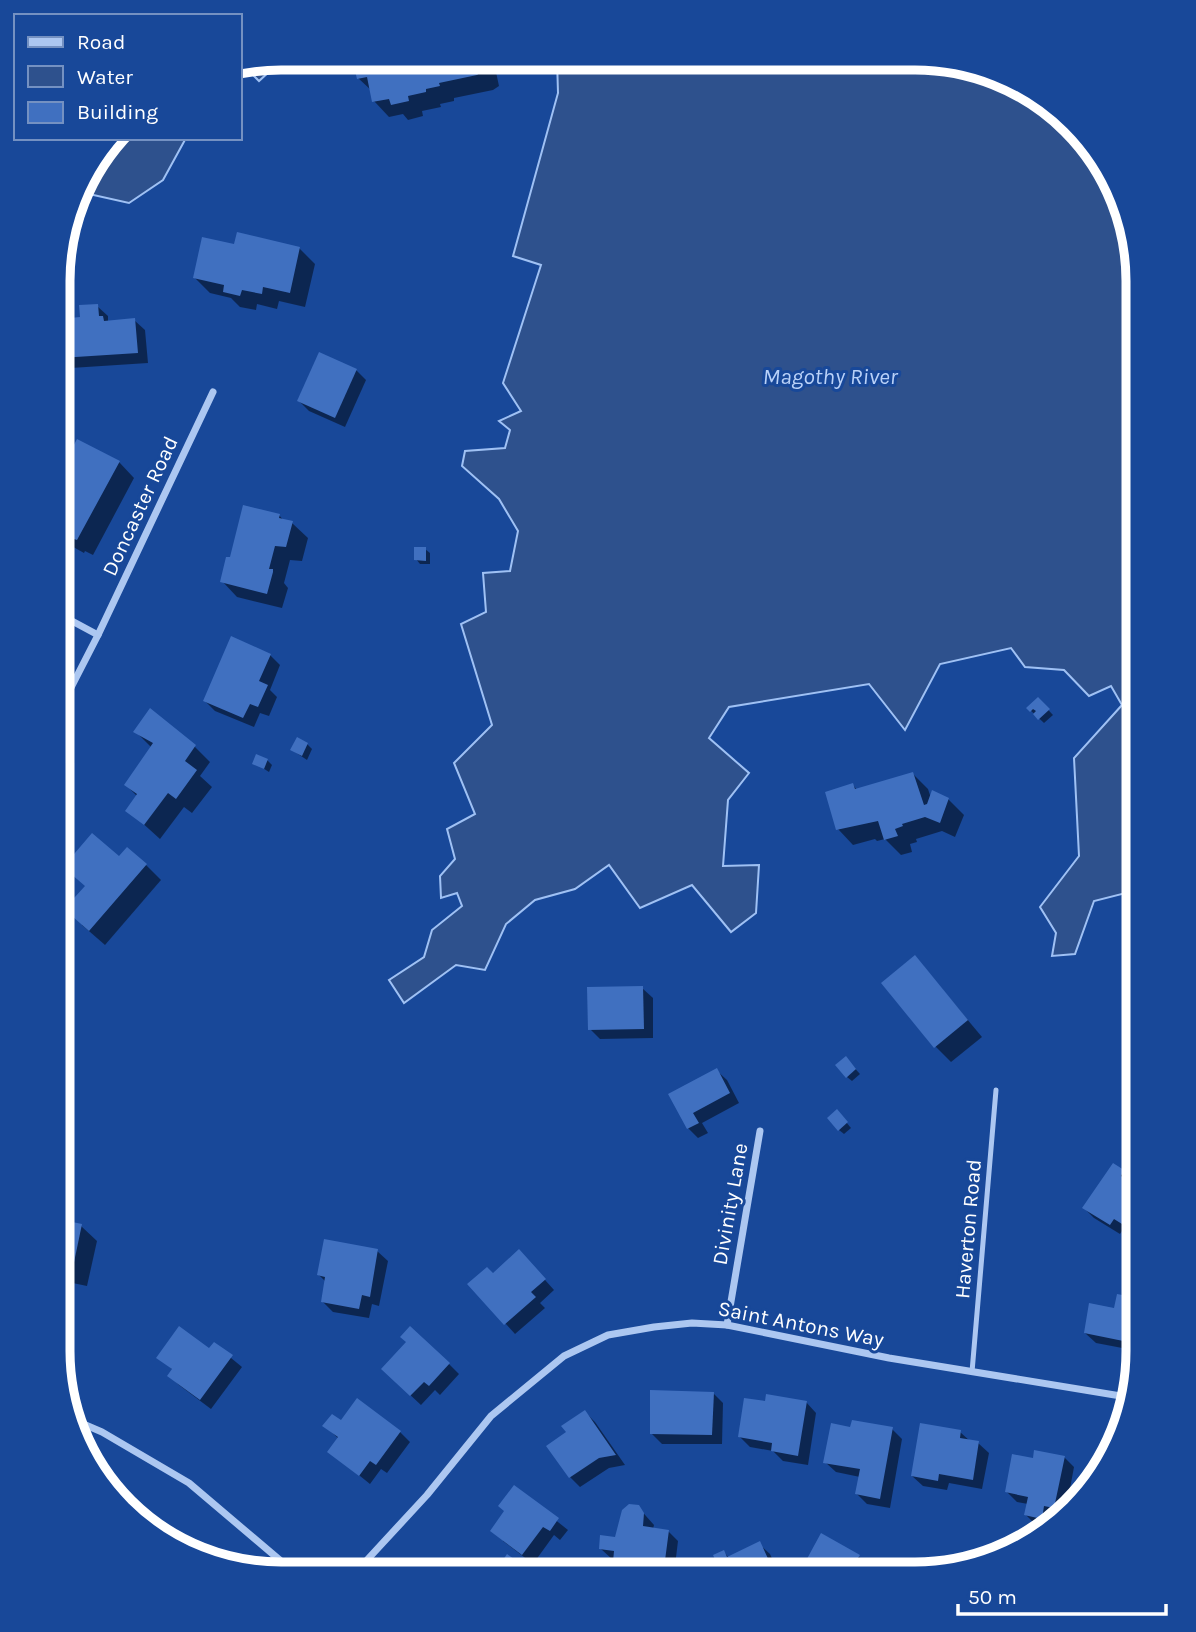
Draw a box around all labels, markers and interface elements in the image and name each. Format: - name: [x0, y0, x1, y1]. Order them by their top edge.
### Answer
- legend: [14, 14, 242, 140]
- text: Road: [77, 30, 125, 54]
- text: Water: [77, 65, 133, 89]
- text: Building: [77, 100, 158, 124]
- water label: Magothy River: [762, 363, 899, 390]
- street label: Doncaster Road: [97, 432, 183, 580]
- street label: Divinity Lane: [707, 1141, 753, 1267]
- street label: Haverton Road: [950, 1158, 986, 1300]
- street label: Saint Antons Way: [716, 1296, 886, 1352]
- scale bar: [958, 1572, 1166, 1616]
- text: 50 m: [968, 1585, 1017, 1609]

